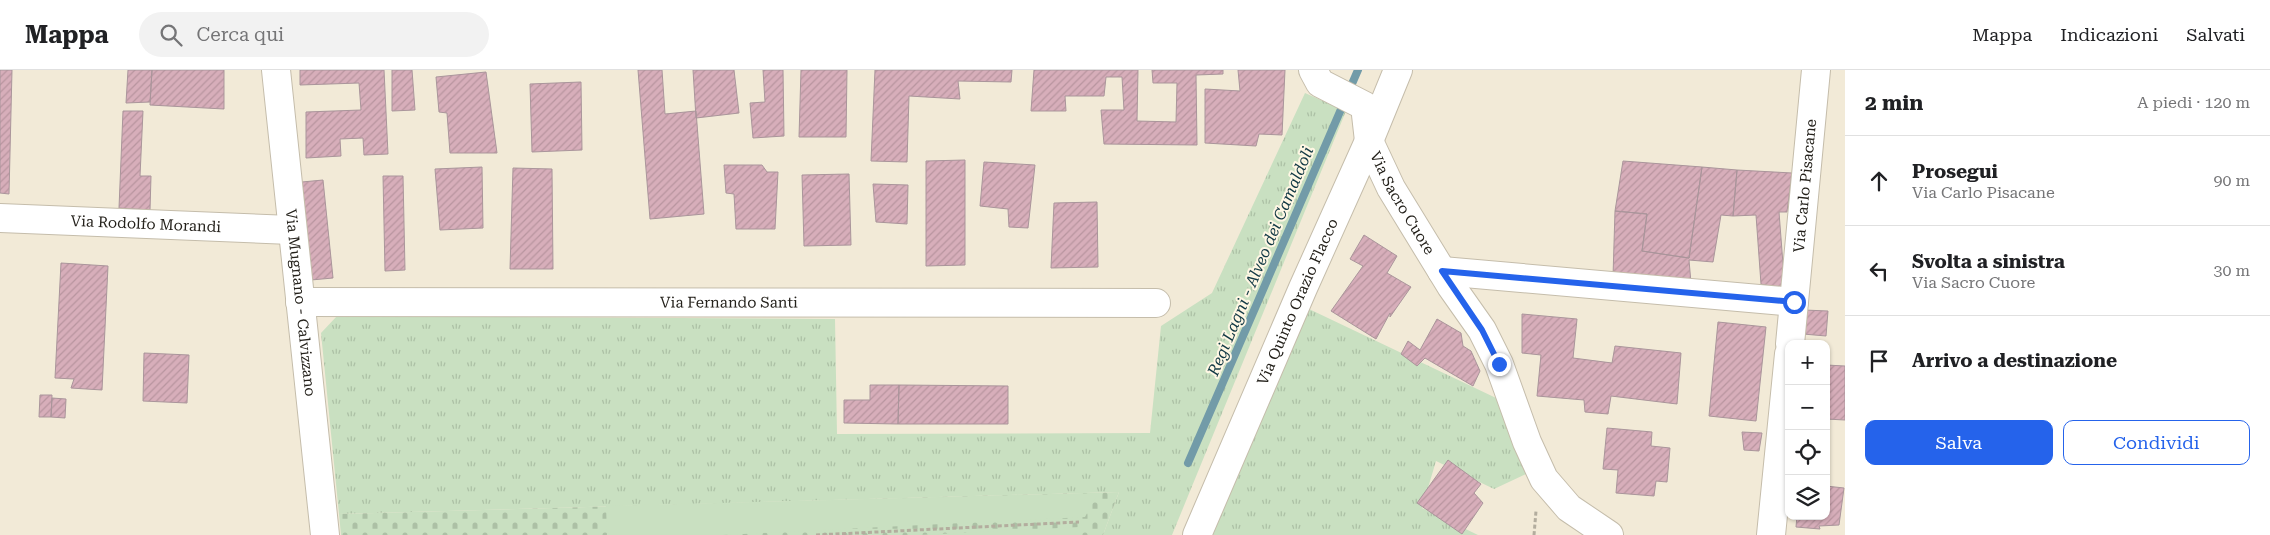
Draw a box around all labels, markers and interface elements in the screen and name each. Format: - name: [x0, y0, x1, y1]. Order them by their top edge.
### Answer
- search box: [139, 12, 489, 57]
- text: Mappa: [25, 21, 109, 49]
- icon: search: [157, 21, 185, 49]
- text: Cerca qui: [197, 23, 284, 46]
- text: Mappa: [1972, 24, 2032, 45]
- text: Indicazioni: [2060, 24, 2158, 45]
- text: Salvati: [2186, 24, 2245, 45]
- text: 2 min: [1865, 91, 1923, 115]
- text: A piedi · 120 m: [2137, 93, 2250, 112]
- street label: Via Carlo Pisacane: [1790, 118, 1820, 253]
- water label: Regi Lagni - Alveo dei Camaldoli: [1203, 144, 1317, 380]
- street label: Via Sacro Cuore: [1366, 149, 1439, 258]
- text: Prosegui: [1912, 160, 1998, 183]
- icon: ahead: [1865, 167, 1893, 195]
- text: 90 m: [2213, 171, 2250, 190]
- text: Via Carlo Pisacane: [1912, 183, 2055, 202]
- street label: Via Mugnano - Calvizzano: [282, 208, 319, 397]
- street label: Via Rodolfo Morandi: [70, 212, 222, 236]
- street label: Via Quinto Orazio Flacco: [1253, 216, 1342, 388]
- text: Svolta a sinistra: [1912, 250, 2065, 273]
- icon: left: [1865, 257, 1893, 285]
- text: 30 m: [2213, 261, 2250, 280]
- text: Via Sacro Cuore: [1912, 273, 2035, 292]
- route start: [1783, 291, 1806, 314]
- street label: Via Fernando Santi: [660, 293, 798, 312]
- map controls: [1785, 340, 1830, 520]
- button: +: [1785, 340, 1830, 385]
- icon: arrive: [1865, 347, 1893, 375]
- text: Arrivo a destinazione: [1912, 349, 2117, 372]
- route end: [1488, 353, 1511, 376]
- button: −: [1785, 385, 1830, 430]
- button: Salva: [1865, 420, 2053, 465]
- button: Condividi: [2063, 420, 2250, 465]
- button: locate: [1785, 430, 1830, 475]
- button: layers: [1785, 475, 1830, 520]

